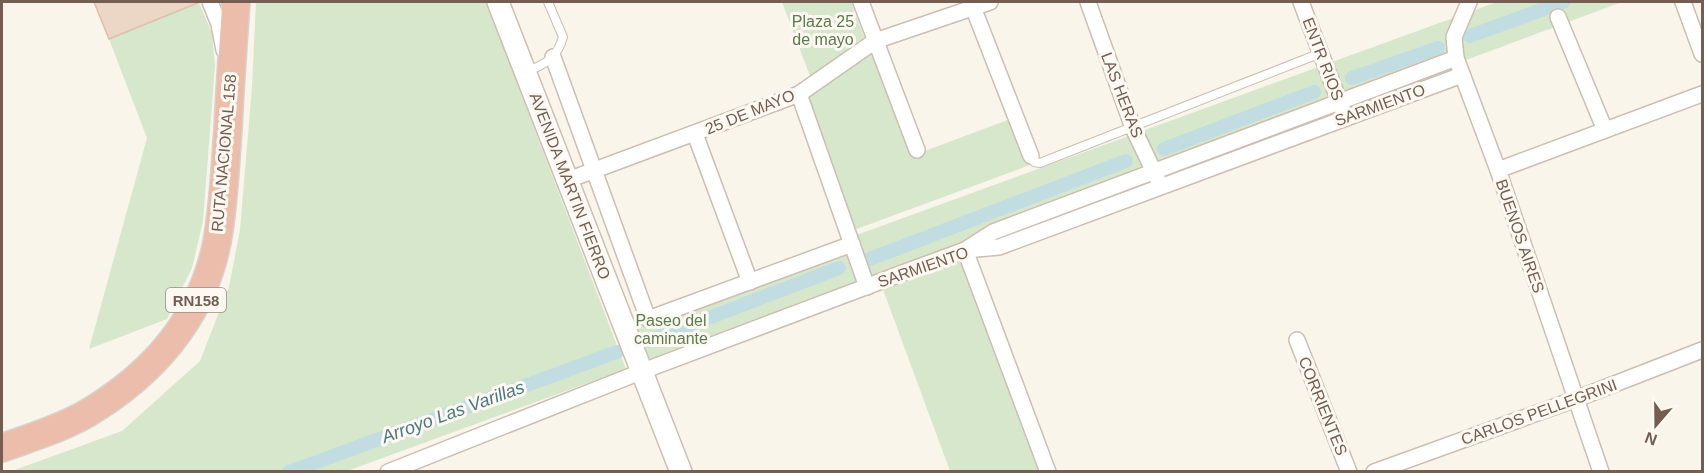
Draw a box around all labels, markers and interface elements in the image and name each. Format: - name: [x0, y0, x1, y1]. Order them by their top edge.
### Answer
- park label: Plaza 25 de mayo: [792, 13, 854, 48]
- street label: ENTR RIOS: [1299, 15, 1347, 103]
- street label: LAS HERAS: [1098, 50, 1146, 140]
- street label: RUTA NACIONAL 158: [209, 73, 239, 233]
- street label: SARMIENTO: [1333, 81, 1427, 129]
- street label: 25 DE MAYO: [703, 86, 797, 138]
- street label: AVENIDA MARTIN FIERRO: [526, 90, 614, 282]
- street label: BUENOS AIRES: [1493, 177, 1547, 295]
- street label: SARMIENTO: [875, 244, 971, 290]
- road number: RN158: [166, 288, 226, 312]
- park label: Paseo del caminante: [634, 312, 708, 347]
- street label: CORRIENTES: [1295, 354, 1351, 458]
- street label: CARLOS PELLEGRINI: [1459, 376, 1619, 448]
- water label: Arroyo Las Varillas: [378, 377, 527, 447]
- north arrow: [1626, 395, 1686, 455]
- text: N: [1643, 429, 1659, 449]

